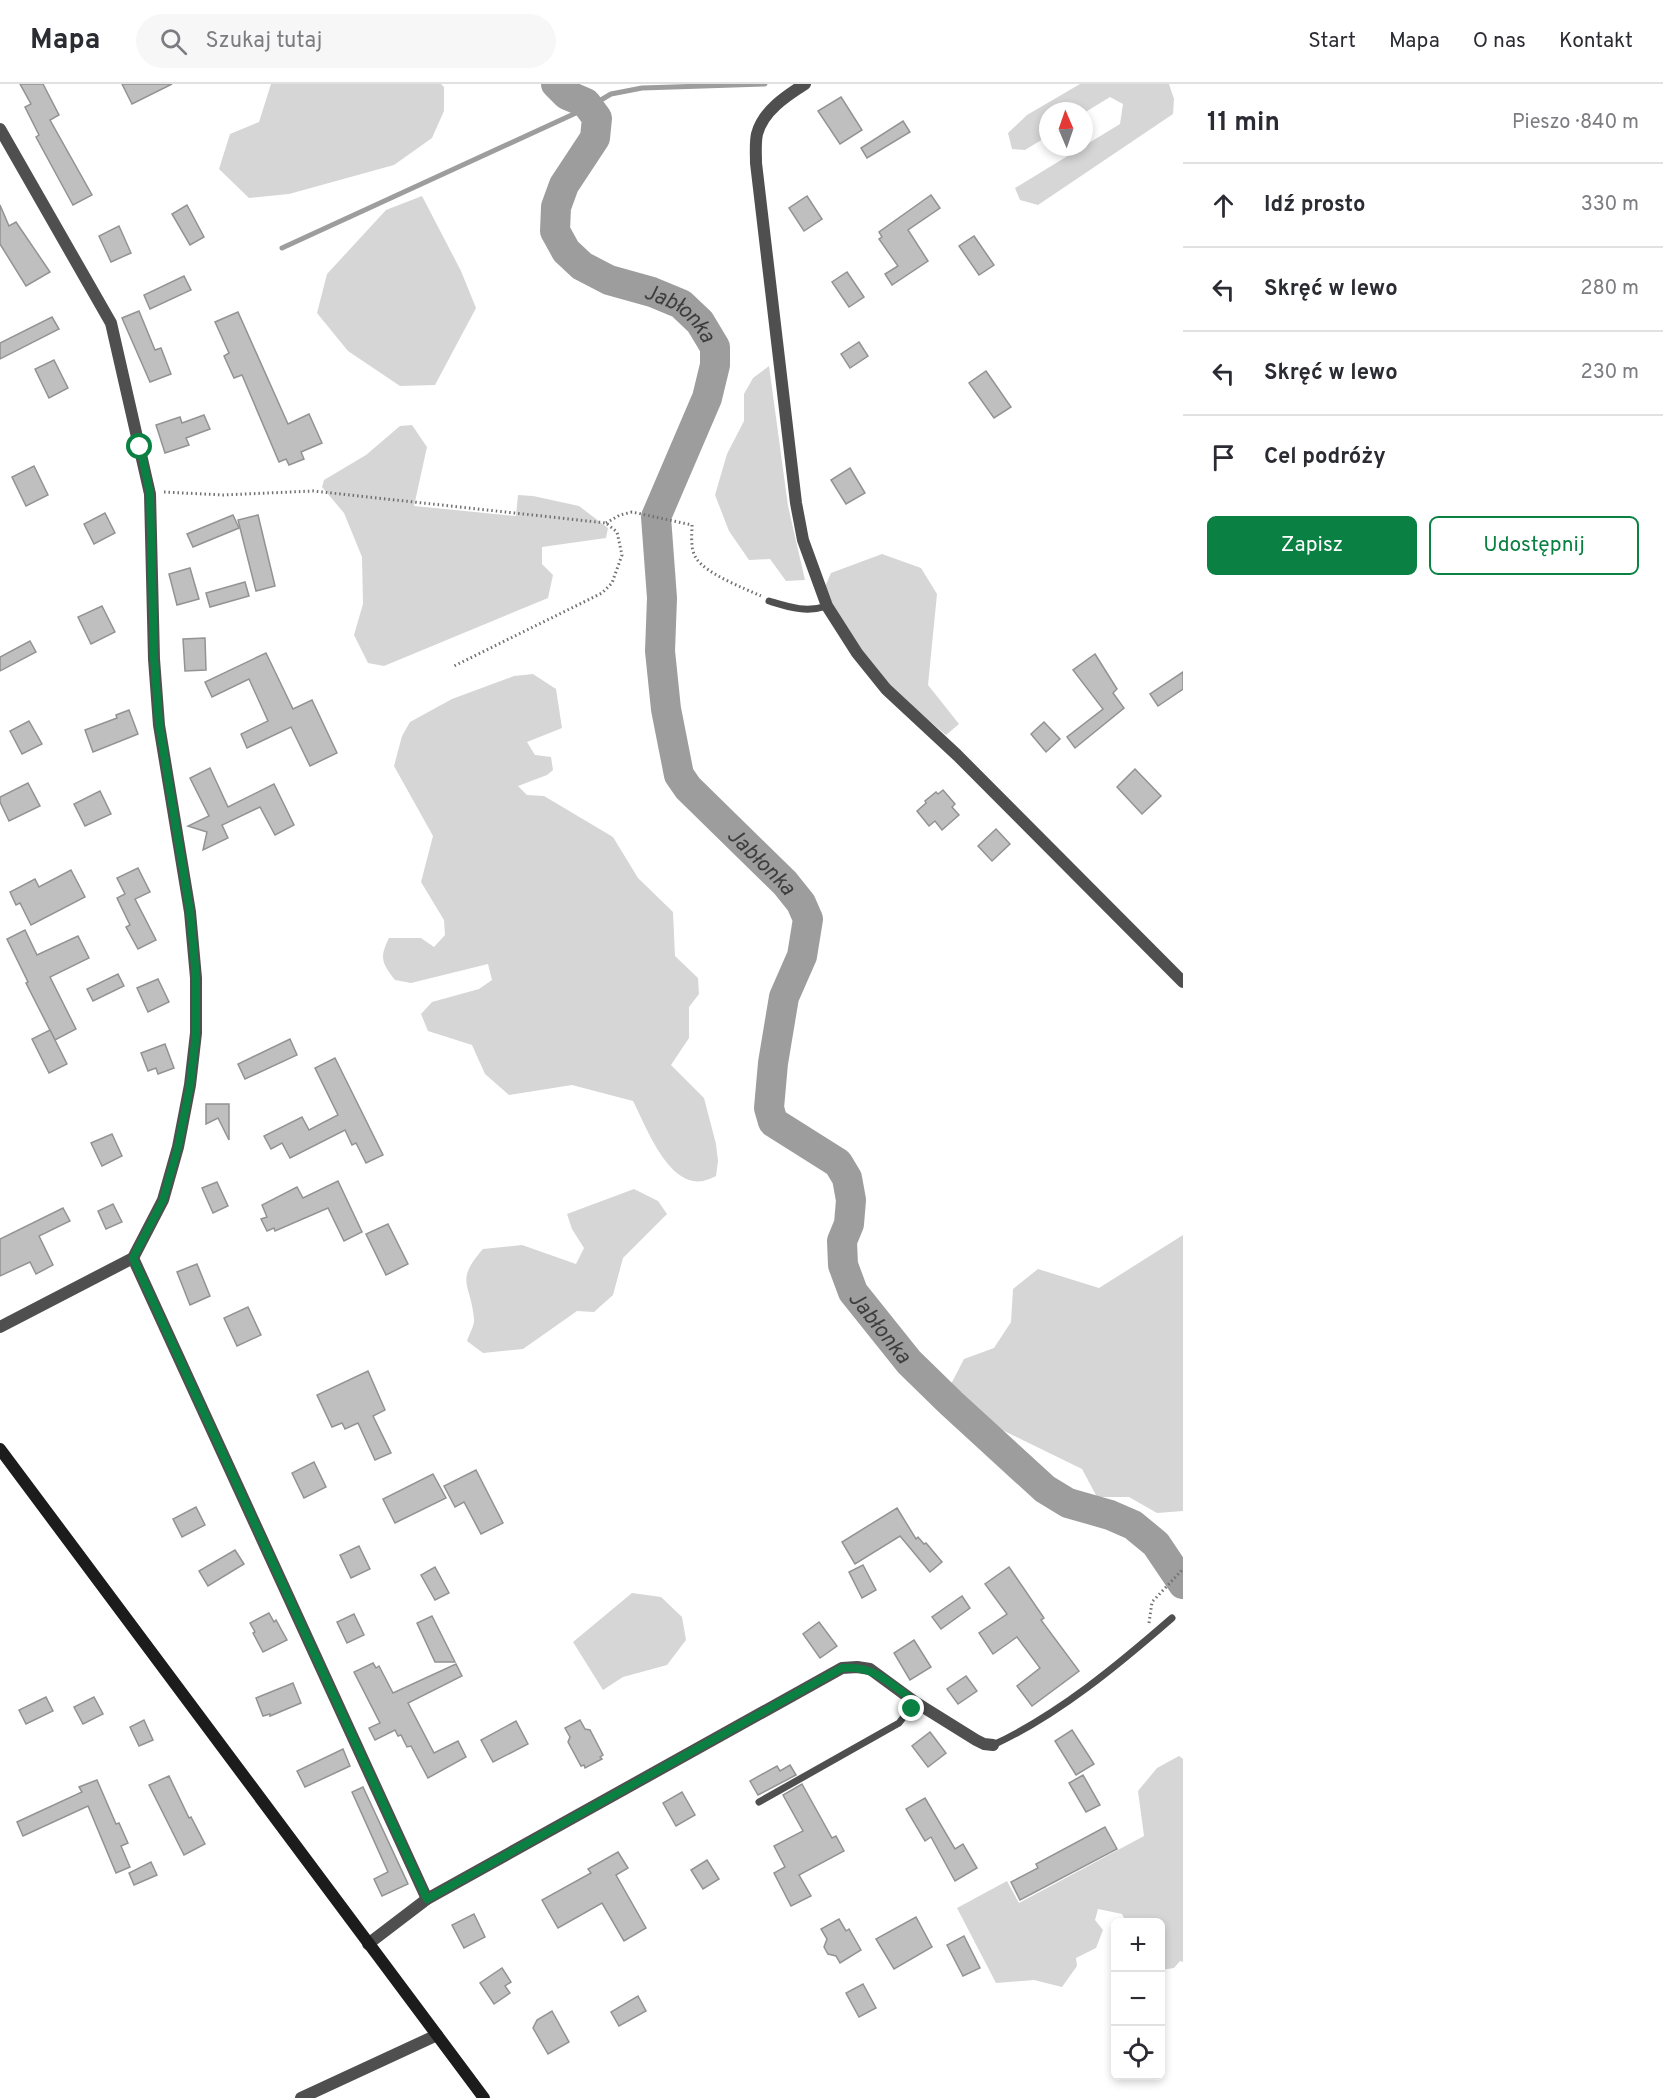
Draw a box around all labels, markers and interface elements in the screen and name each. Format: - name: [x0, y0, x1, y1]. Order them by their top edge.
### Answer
- search box: [136, 14, 556, 68]
- text: Mapa: [30, 23, 100, 59]
- icon: search: [157, 25, 190, 58]
- text: Szukaj tutaj: [205, 28, 322, 55]
- text: Start: [1308, 28, 1356, 55]
- text: Mapa: [1389, 28, 1440, 55]
- text: O nas: [1473, 28, 1526, 55]
- text: Kontakt: [1559, 28, 1633, 55]
- north arrow: [1039, 102, 1093, 156]
- text: 11 min: [1207, 107, 1280, 140]
- text: Pieszo · 840 m: [1512, 110, 1639, 136]
- icon: ahead: [1207, 189, 1240, 222]
- text: Idź prosto: [1264, 192, 1366, 219]
- text: 330 m: [1581, 192, 1639, 218]
- icon: left: [1207, 273, 1240, 306]
- text: Skręć w lewo: [1264, 276, 1398, 303]
- text: 280 m: [1580, 276, 1639, 302]
- water label: Jabłonka: [641, 279, 720, 349]
- icon: left: [1207, 357, 1240, 390]
- text: Skręć w lewo: [1264, 360, 1398, 387]
- text: 230 m: [1580, 360, 1639, 386]
- route start: [126, 433, 152, 459]
- icon: arrive: [1207, 441, 1240, 474]
- text: Cel podróży: [1264, 444, 1386, 471]
- button: Zapisz: [1207, 516, 1417, 575]
- button: Udostępnij: [1429, 516, 1639, 575]
- water label: Jabłonka: [720, 823, 801, 902]
- water label: Jabłonka: [841, 1286, 916, 1370]
- route end: [898, 1695, 924, 1721]
- map controls: [1111, 1918, 1165, 2080]
- button: +: [1111, 1918, 1165, 1972]
- button: −: [1111, 1972, 1165, 2026]
- button: locate: [1111, 2026, 1165, 2080]

